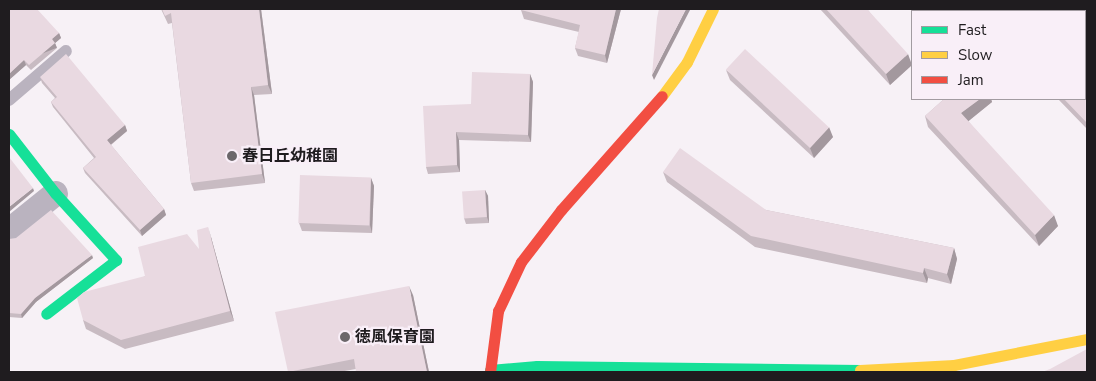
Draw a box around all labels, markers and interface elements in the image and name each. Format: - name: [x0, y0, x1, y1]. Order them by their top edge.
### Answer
- legend: [911, 10, 1086, 100]
- text: Fast: [958, 20, 986, 40]
- text: Slow: [958, 45, 992, 65]
- text: Jam: [958, 70, 984, 90]
- place label: 春日丘幼稚園: [242, 146, 338, 166]
- marker: 春日丘幼稚園: [226, 150, 238, 162]
- place label: 徳風保育園: [355, 327, 435, 347]
- marker: 徳風保育園: [339, 331, 351, 343]

